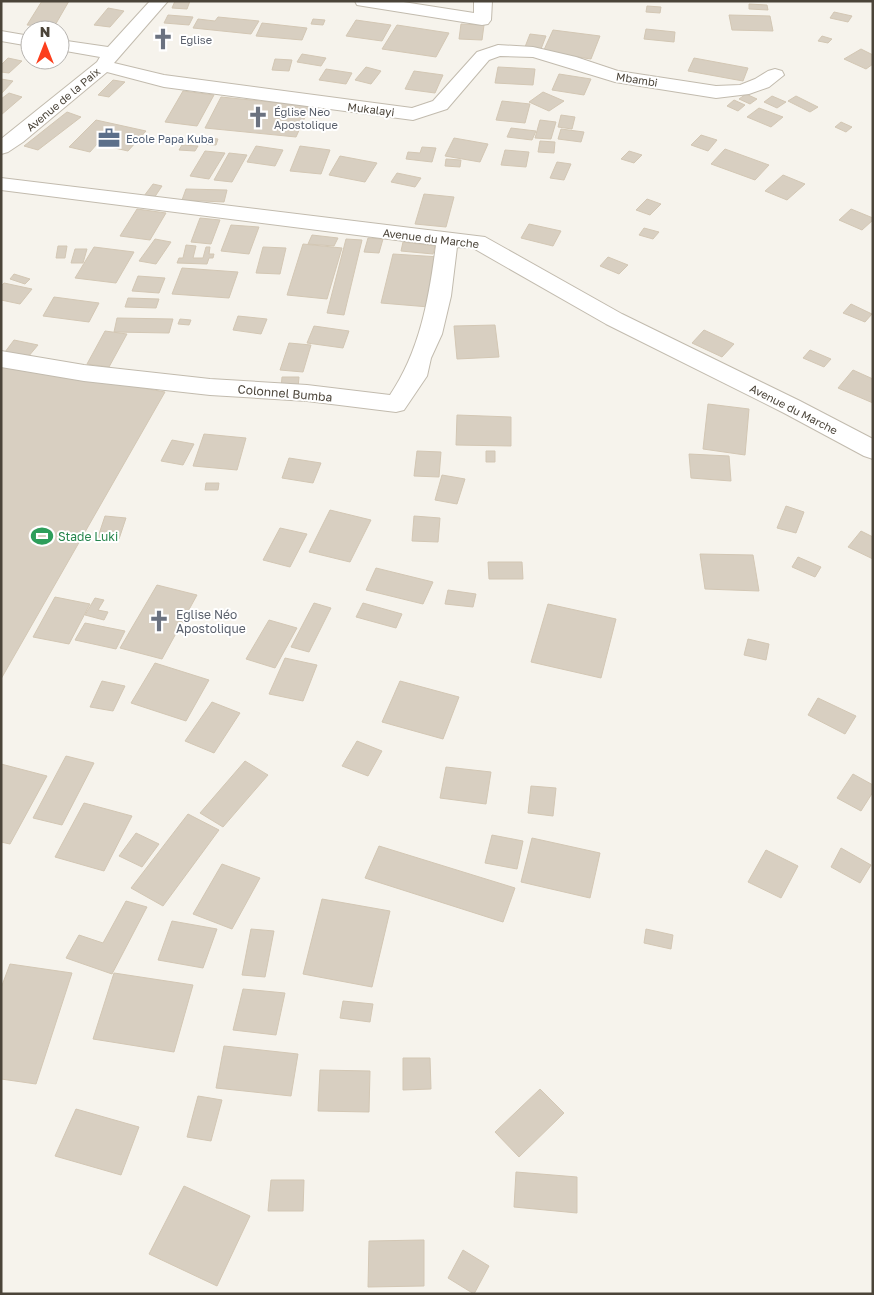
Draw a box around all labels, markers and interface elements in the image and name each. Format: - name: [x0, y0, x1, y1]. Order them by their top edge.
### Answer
- north arrow: [20, 20, 70, 70]
- text: N: [40, 23, 50, 40]
- church icon: Eglise: [150, 26, 176, 52]
- place label: Eglise: [180, 33, 212, 46]
- street label: Avenue de la Paix: [23, 64, 103, 134]
- street label: Mbambi: [615, 69, 659, 89]
- street label: Mukalayi: [347, 100, 395, 118]
- church icon: Église Neo Apostolique: [245, 104, 271, 130]
- place label: Église Neo Apostolique: [274, 105, 338, 131]
- office icon: Ecole Papa Kuba: [96, 125, 122, 151]
- place label: Ecole Papa Kuba: [126, 132, 214, 145]
- street label: Avenue du Marche: [382, 226, 480, 250]
- street label: Colonnel Bumba: [237, 381, 333, 405]
- street label: Avenue du Marche: [748, 381, 840, 437]
- sports icon: Stade Luki: [29, 523, 55, 549]
- place label: Stade Luki: [58, 529, 118, 544]
- place label: Eglise Néo Apostolique: [176, 607, 246, 636]
- church icon: Eglise Néo Apostolique: [146, 608, 172, 634]

